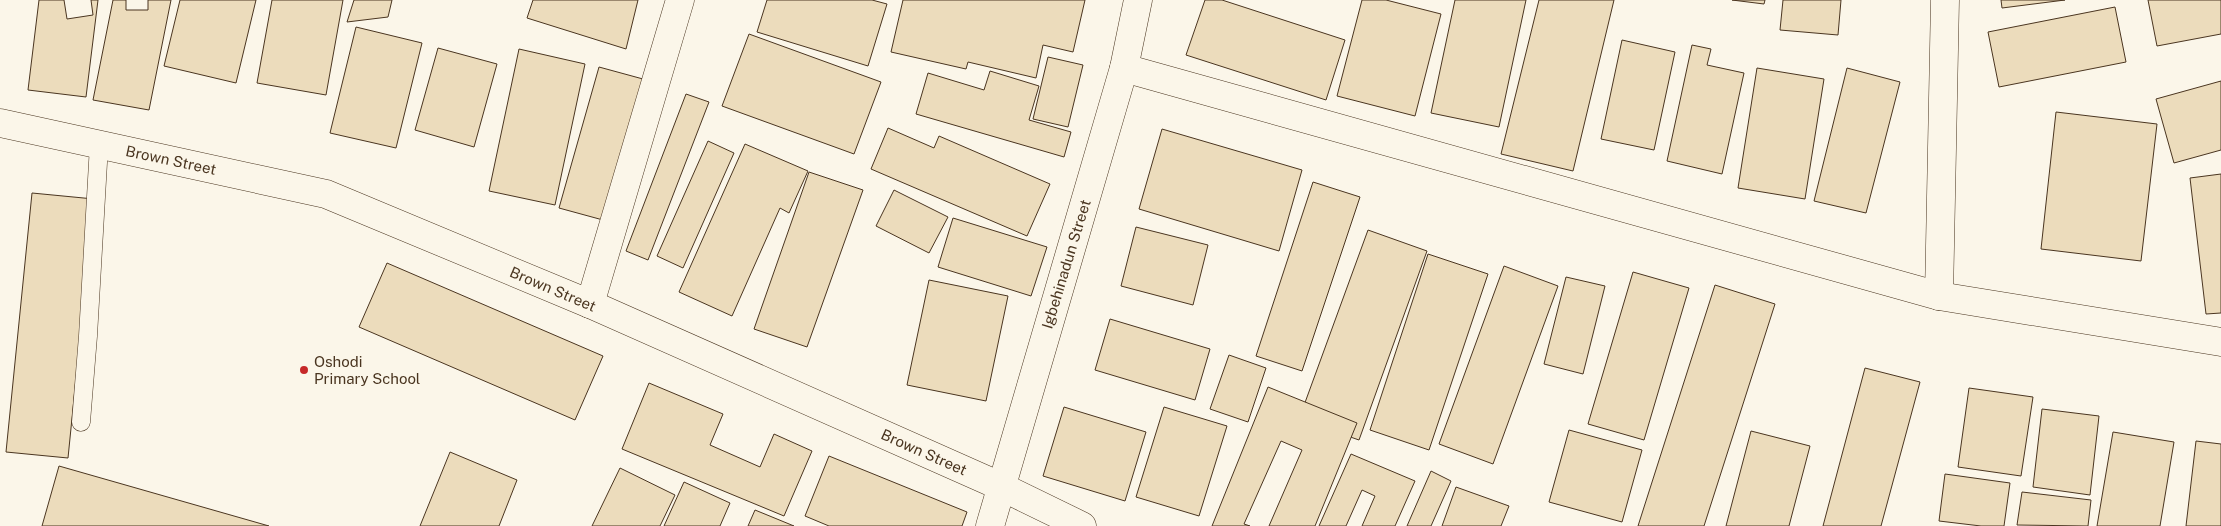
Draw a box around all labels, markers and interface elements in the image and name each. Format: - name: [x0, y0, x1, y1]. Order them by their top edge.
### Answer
- street label: Brown Street: [124, 142, 218, 178]
- street label: Igbehinadun Street: [1038, 197, 1094, 331]
- street label: Brown Street: [507, 263, 599, 315]
- place label: Oshodi Primary School: [314, 353, 420, 387]
- marker: Oshodi Primary School: [298, 364, 310, 376]
- street label: Brown Street: [879, 426, 970, 479]

